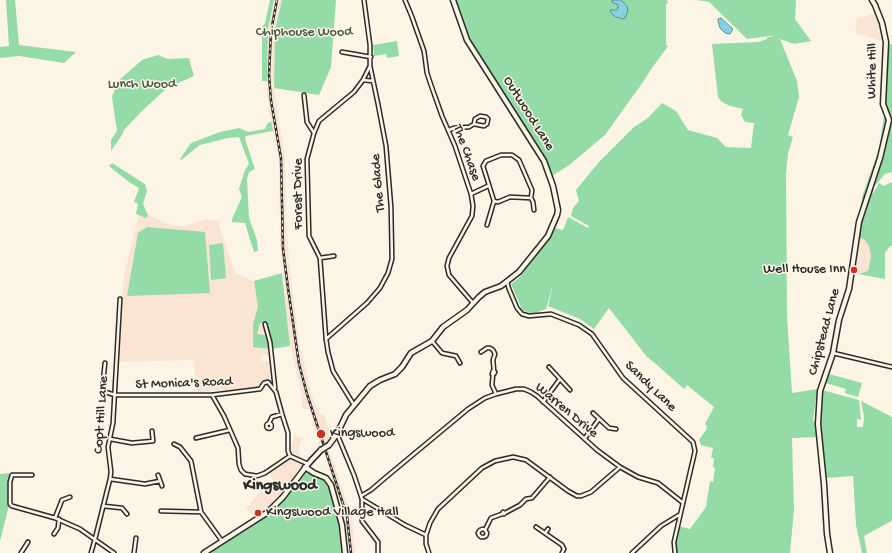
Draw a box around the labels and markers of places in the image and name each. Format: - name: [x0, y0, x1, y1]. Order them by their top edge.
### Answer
- place label: Well House Inn: [763, 262, 846, 278]
- marker: Well House Inn: [849, 265, 859, 275]
- place label: Kingswood: [330, 426, 394, 442]
- marker: Kingswood: [315, 428, 327, 440]
- place label: Kingswood Village Hall: [266, 505, 399, 521]
- marker: Kingswood Village Hall: [253, 508, 263, 518]

